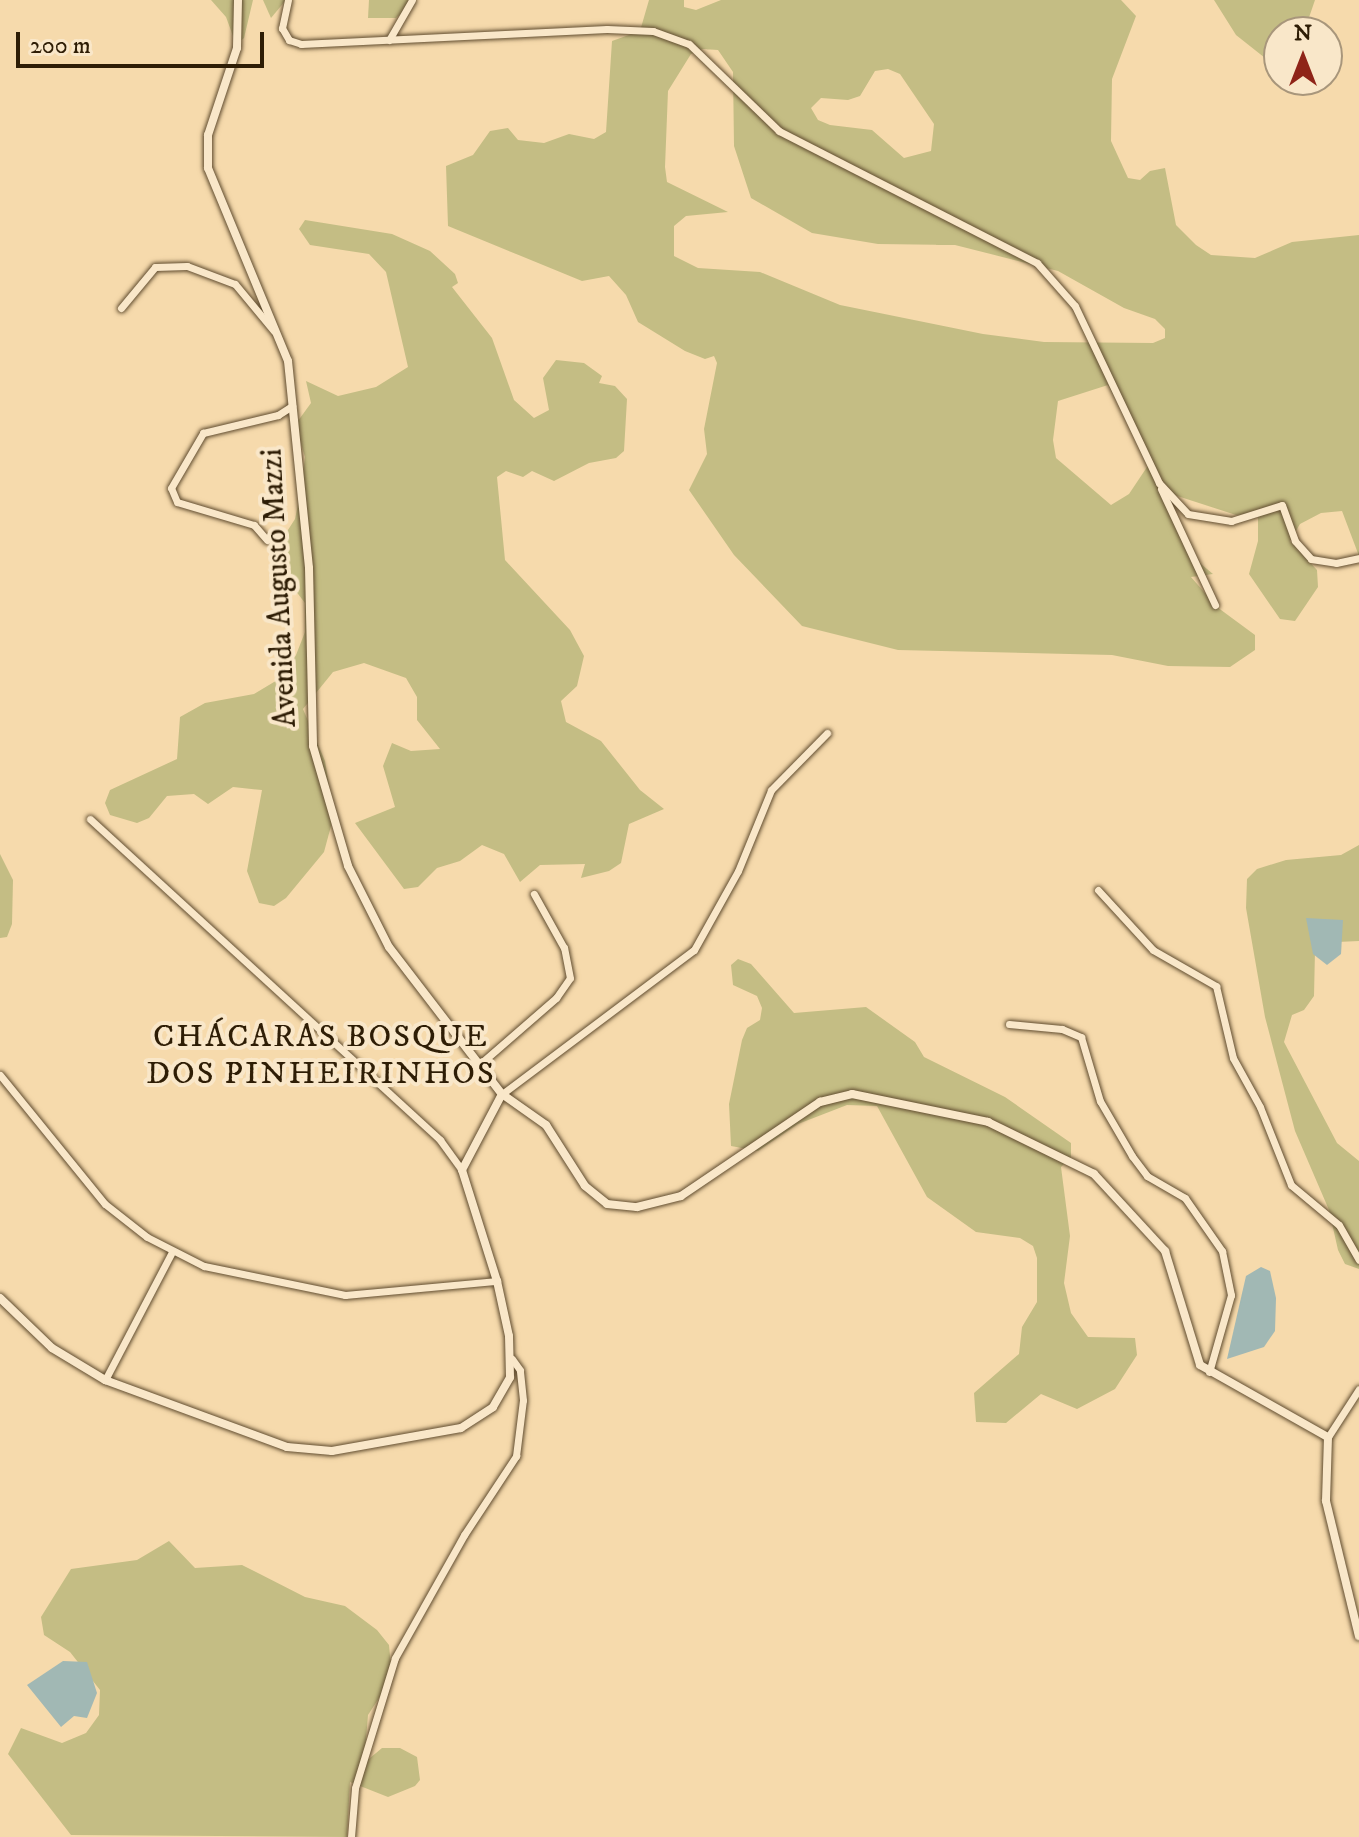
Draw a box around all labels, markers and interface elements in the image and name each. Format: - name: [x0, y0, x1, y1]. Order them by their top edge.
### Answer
- scale bar: [20, 16, 268, 66]
- north arrow: [1263, 16, 1343, 96]
- text: N: [1294, 20, 1312, 47]
- text: 200 m: [30, 31, 91, 61]
- street label: Avenida Augusto Mazzi: [255, 448, 305, 728]
- district label: CHÁCARAS BOSQUE DOS PINHEIRINHOS: [146, 1019, 496, 1094]

